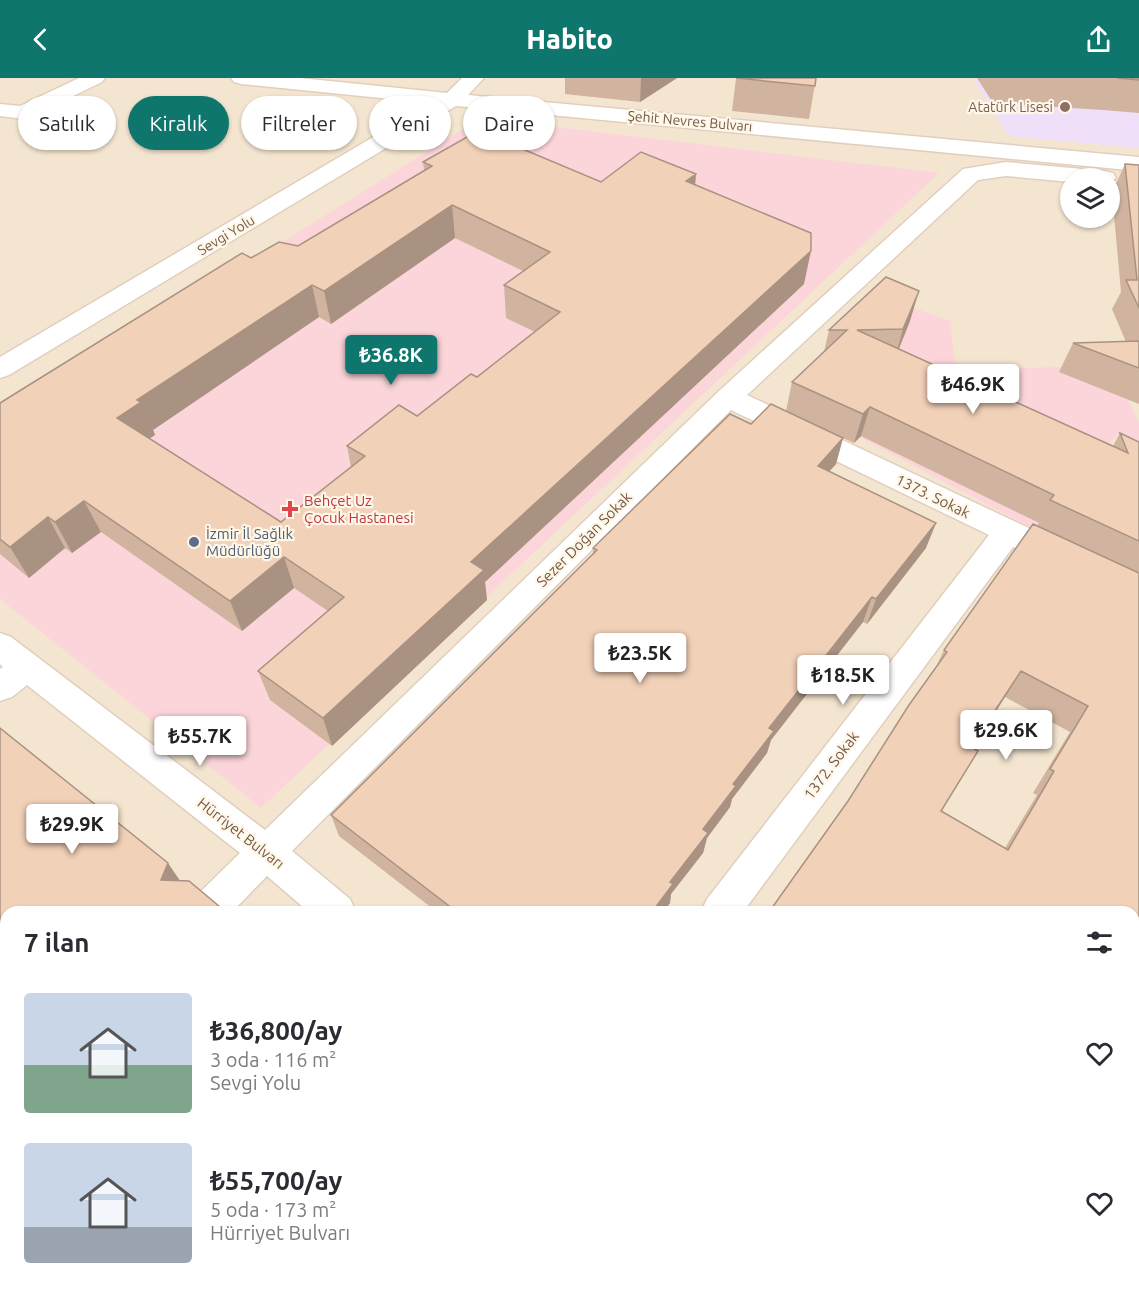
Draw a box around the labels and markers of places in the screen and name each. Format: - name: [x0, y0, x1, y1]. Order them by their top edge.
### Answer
- place label: Atatürk Lisesi: [968, 99, 1053, 115]
- marker: Atatürk Lisesi: [1058, 100, 1072, 114]
- pin: ₺36.8K: [342, 335, 440, 386]
- pin: ₺46.9K: [924, 364, 1022, 415]
- place label: Behçet Uz Çocuk Hastanesi: [304, 492, 414, 526]
- marker: Behçet Uz Çocuk Hastanesi: [281, 500, 299, 518]
- place label: İzmir İl Sağlık Müdürlüğü: [206, 525, 293, 559]
- marker: İzmir İl Sağlık Müdürlüğü: [187, 535, 201, 549]
- pin: ₺23.5K: [591, 633, 689, 684]
- pin: ₺18.5K: [794, 655, 892, 706]
- pin: ₺29.6K: [957, 710, 1055, 761]
- pin: ₺55.7K: [151, 716, 249, 767]
- pin: ₺29.9K: [23, 804, 121, 855]

